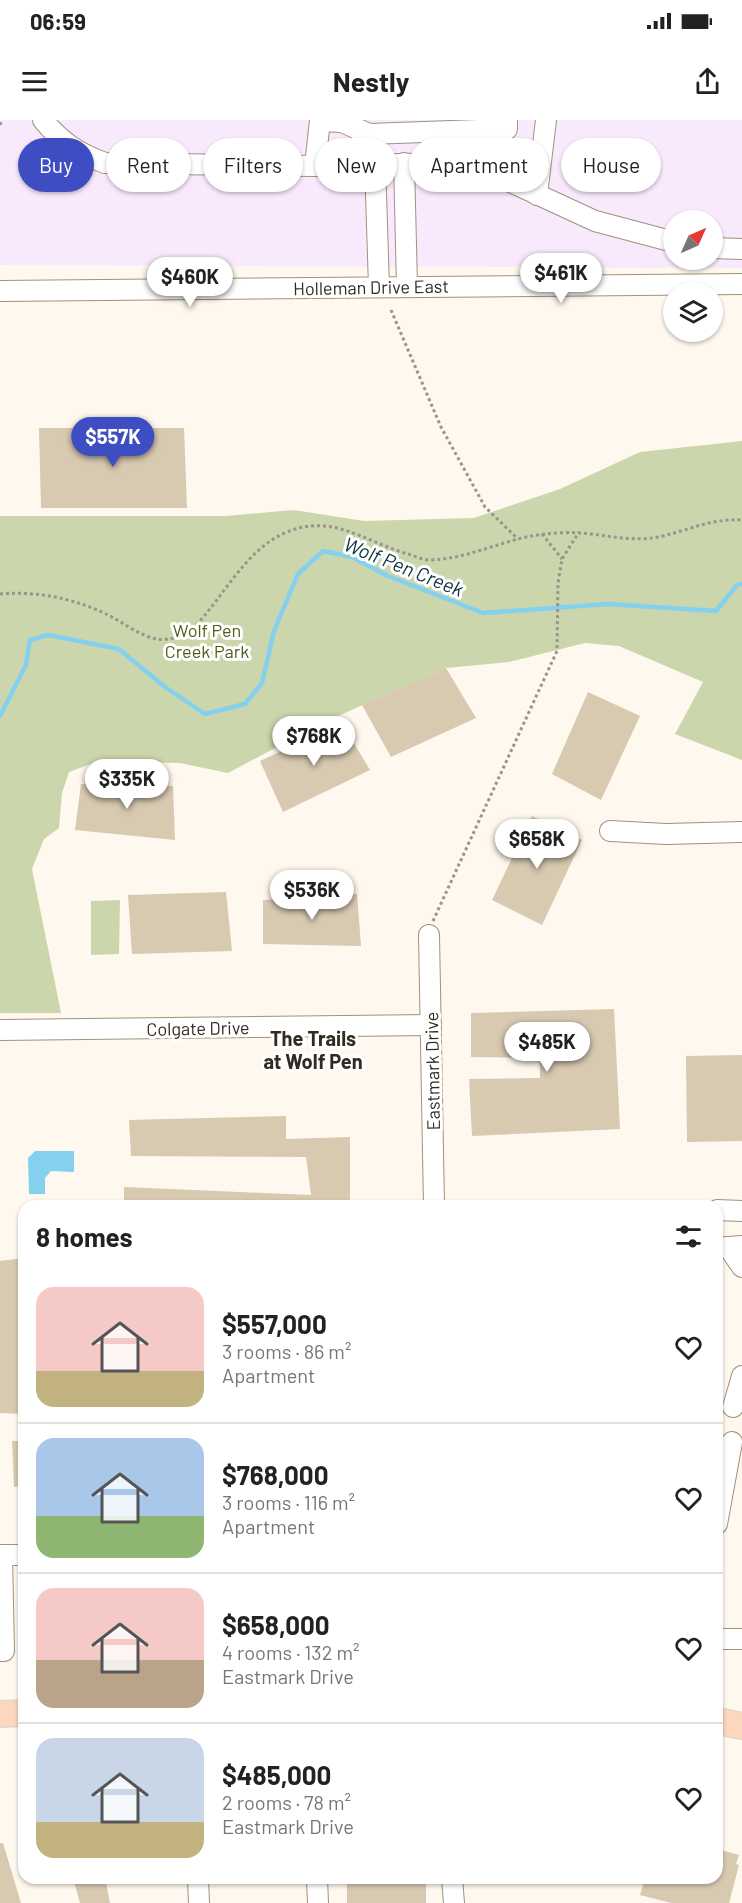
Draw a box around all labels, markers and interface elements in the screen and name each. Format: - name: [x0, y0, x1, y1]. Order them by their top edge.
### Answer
- text: 06:59: [30, 8, 86, 34]
- icon: menu: [18, 65, 51, 98]
- text: Nestly: [333, 65, 409, 97]
- icon: share: [691, 65, 724, 98]
- chip: Buy: [18, 138, 94, 192]
- chip: Rent: [106, 138, 191, 192]
- chip: Filters: [203, 138, 303, 192]
- chip: New: [315, 138, 397, 192]
- chip: Apartment: [409, 138, 549, 192]
- chip: House: [561, 138, 661, 192]
- north arrow: [663, 210, 723, 270]
- map controls: [663, 210, 723, 342]
- pin: $461K: [519, 253, 603, 304]
- pin: $460K: [148, 257, 232, 308]
- text: $461K: [534, 260, 588, 284]
- text: $460K: [161, 264, 219, 288]
- street label: Holleman Drive East: [293, 275, 449, 299]
- button: layers: [663, 282, 723, 342]
- pin: $557K: [71, 417, 155, 468]
- text: $557K: [85, 424, 141, 448]
- water label: Wolf Pen Creek: [341, 531, 468, 601]
- park label: Wolf Pen Creek Park: [165, 619, 249, 662]
- pin: $768K: [272, 716, 356, 767]
- text: $768K: [286, 723, 342, 747]
- pin: $335K: [85, 759, 169, 810]
- text: $335K: [99, 766, 155, 790]
- pin: $658K: [495, 819, 579, 870]
- text: $658K: [509, 826, 565, 850]
- pin: $536K: [270, 870, 354, 921]
- text: $536K: [284, 877, 340, 901]
- street label: Eastmark Drive: [420, 1011, 444, 1131]
- street label: Colgate Drive: [146, 1016, 250, 1040]
- pin: $485K: [505, 1022, 589, 1073]
- district label: The Trails at Wolf Pen: [263, 1026, 363, 1073]
- text: $485K: [518, 1029, 576, 1053]
- icon: filters: [672, 1220, 705, 1253]
- text: 8 homes: [36, 1221, 133, 1252]
- text: $557,000: [222, 1308, 327, 1339]
- icon: home: [84, 1311, 156, 1383]
- icon: heart: [672, 1331, 705, 1364]
- text: 3 rooms · 86 m²: [222, 1339, 351, 1363]
- text: Apartment: [222, 1363, 315, 1387]
- text: $768,000: [222, 1459, 328, 1490]
- icon: home: [84, 1462, 156, 1534]
- icon: heart: [672, 1482, 705, 1515]
- text: 3 rooms · 116 m²: [222, 1490, 355, 1514]
- text: Apartment: [222, 1514, 315, 1538]
- text: $658,000: [222, 1609, 330, 1640]
- icon: home: [84, 1612, 156, 1684]
- icon: heart: [672, 1632, 705, 1665]
- text: 4 rooms · 132 m²: [222, 1640, 359, 1664]
- text: Eastmark Drive: [222, 1664, 354, 1688]
- text: $485,000: [222, 1759, 331, 1790]
- icon: home: [84, 1762, 156, 1834]
- icon: heart: [672, 1782, 705, 1815]
- text: 2 rooms · 78 m²: [222, 1790, 351, 1814]
- text: Eastmark Drive: [222, 1814, 354, 1838]

